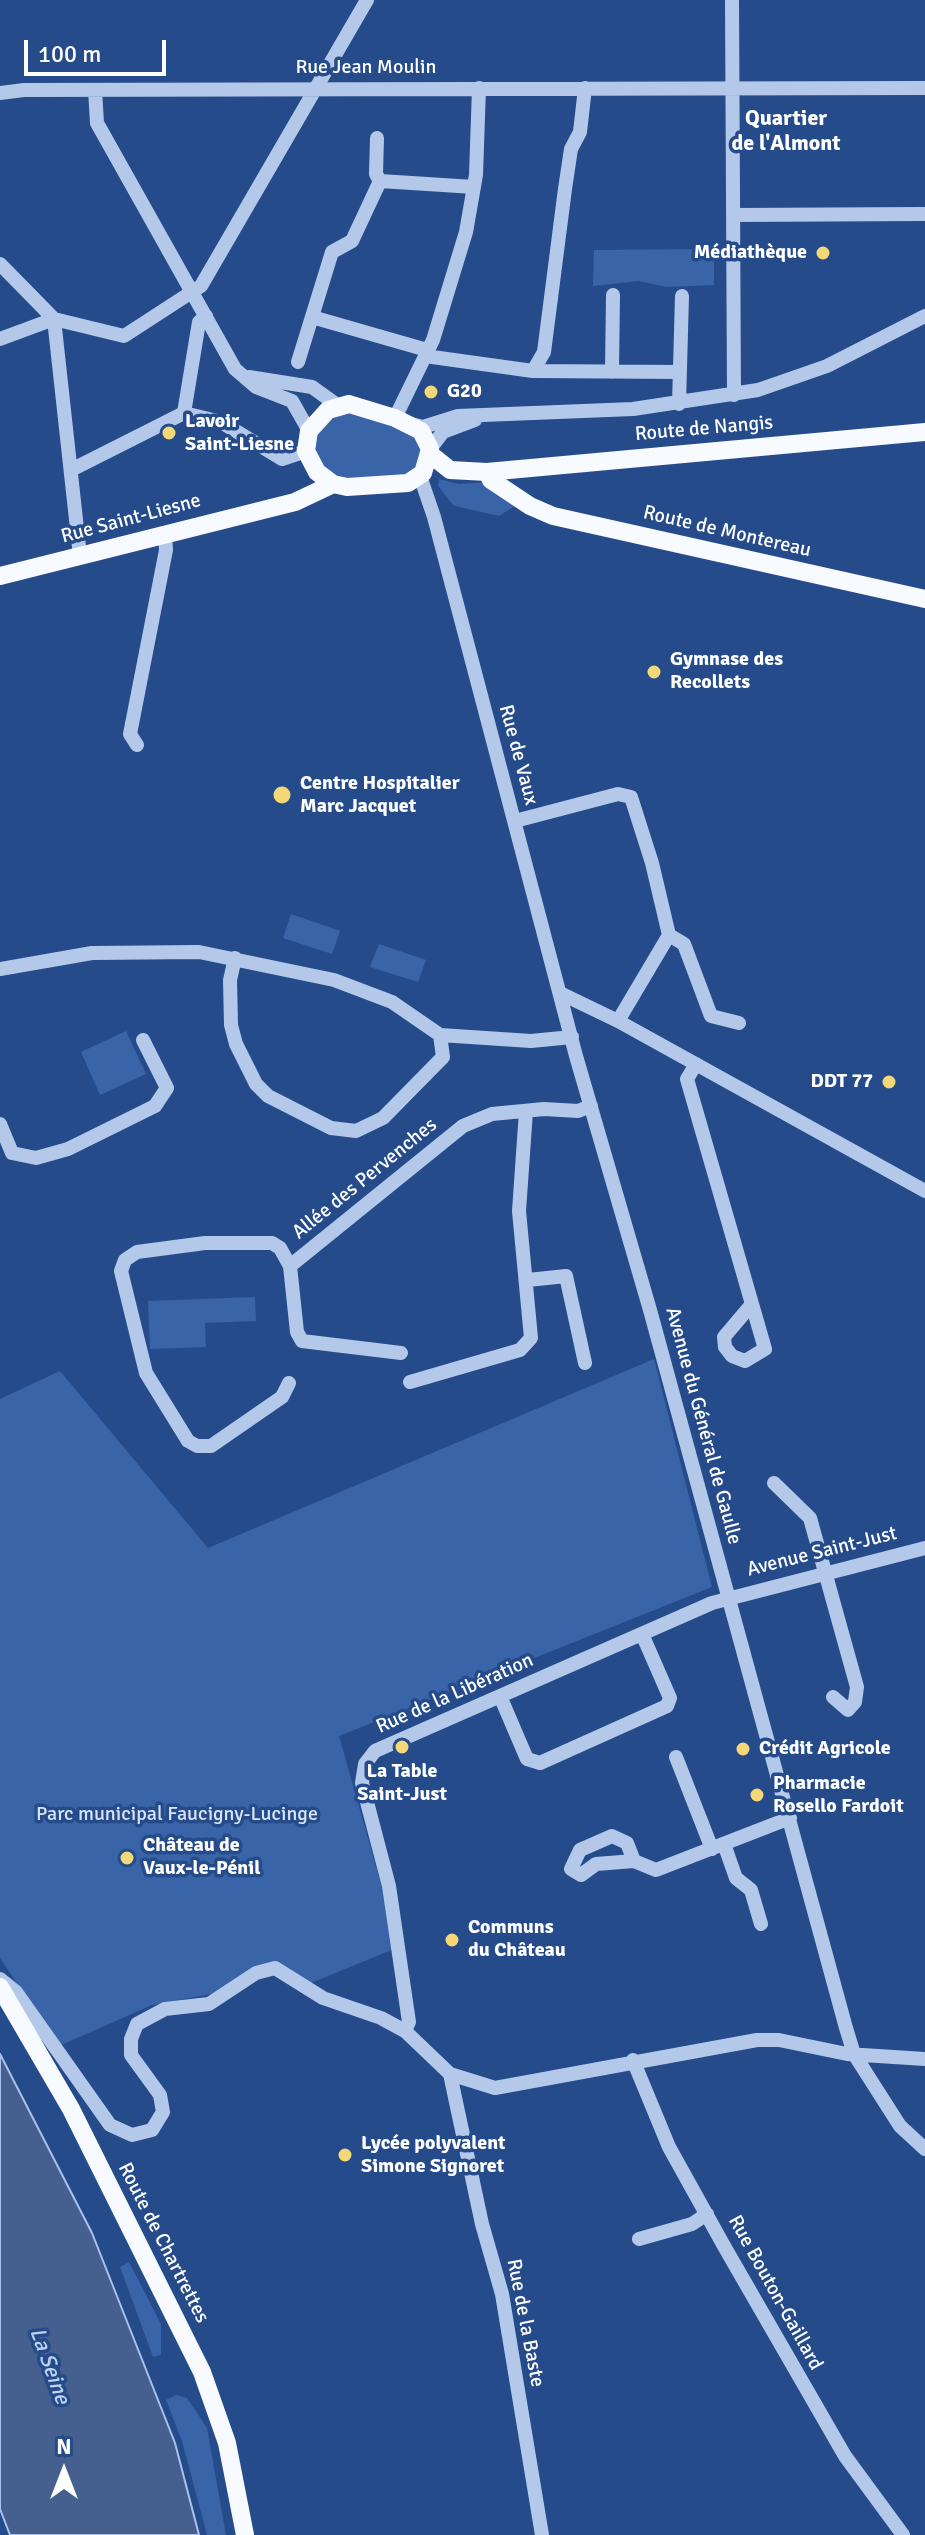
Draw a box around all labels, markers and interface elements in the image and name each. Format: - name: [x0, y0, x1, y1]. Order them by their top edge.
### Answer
- scale bar: [28, 24, 170, 74]
- text: 100 m: [38, 39, 101, 69]
- street label: Rue Jean Moulin: [296, 56, 436, 80]
- district label: Quartier de l'Almont: [731, 106, 841, 158]
- place label: Médiathèque: [694, 241, 807, 265]
- marker: Médiathèque: [814, 244, 832, 262]
- place label: G20: [447, 380, 482, 404]
- marker: G20: [422, 383, 440, 401]
- place label: Lavoir Saint-Liesne: [185, 410, 294, 457]
- street label: Route de Nangis: [634, 411, 774, 447]
- marker: Lavoir Saint-Liesne: [160, 424, 178, 442]
- street label: Rue Saint-Liesne: [59, 489, 203, 549]
- street label: Route de Montereau: [641, 501, 813, 563]
- place label: Gymnase des Recollets: [670, 648, 783, 695]
- marker: Gymnase des Recollets: [645, 663, 663, 681]
- street label: Rue de Vaux: [493, 702, 543, 808]
- place label: Centre Hospitalier Marc Jacquet: [300, 772, 460, 819]
- marker: Centre Hospitalier Marc Jacquet: [271, 784, 293, 806]
- place label: DDT 77: [810, 1070, 873, 1094]
- marker: DDT 77: [880, 1073, 898, 1091]
- street label: Allée des Pervenches: [288, 1113, 442, 1245]
- street label: Avenue du Général de Gaulle: [660, 1305, 746, 1547]
- street label: Avenue Saint-Just: [744, 1522, 900, 1582]
- street label: Rue de la Libération: [373, 1649, 537, 1739]
- place label: Crédit Agricole: [759, 1737, 891, 1761]
- marker: La Table Saint-Just: [393, 1738, 411, 1756]
- marker: Crédit Agricole: [734, 1740, 752, 1758]
- place label: La Table Saint-Just: [357, 1760, 447, 1807]
- place label: Pharmacie Rosello Fardoit: [773, 1772, 904, 1819]
- marker: Pharmacie Rosello Fardoit: [748, 1786, 766, 1804]
- park label: Parc municipal Faucigny-Lucinge: [36, 1803, 318, 1827]
- place label: Château de Vaux-le-Pénil: [143, 1834, 261, 1881]
- marker: Château de Vaux-le-Pénil: [118, 1849, 136, 1867]
- place label: Communs du Château: [468, 1916, 566, 1963]
- marker: Communs du Château: [443, 1931, 461, 1949]
- place label: Lycée polyvalent Simone Signoret: [361, 2132, 506, 2179]
- marker: Lycée polyvalent Simone Signoret: [336, 2146, 354, 2164]
- street label: Route de Chartrettes: [112, 2159, 214, 2327]
- street label: Rue Bouton-Gaillard: [722, 2211, 828, 2375]
- street label: Rue de la Baste: [501, 2257, 549, 2389]
- water label: La Seine: [23, 2324, 75, 2408]
- north arrow: [24, 2431, 104, 2511]
- text: N: [56, 2433, 72, 2460]

